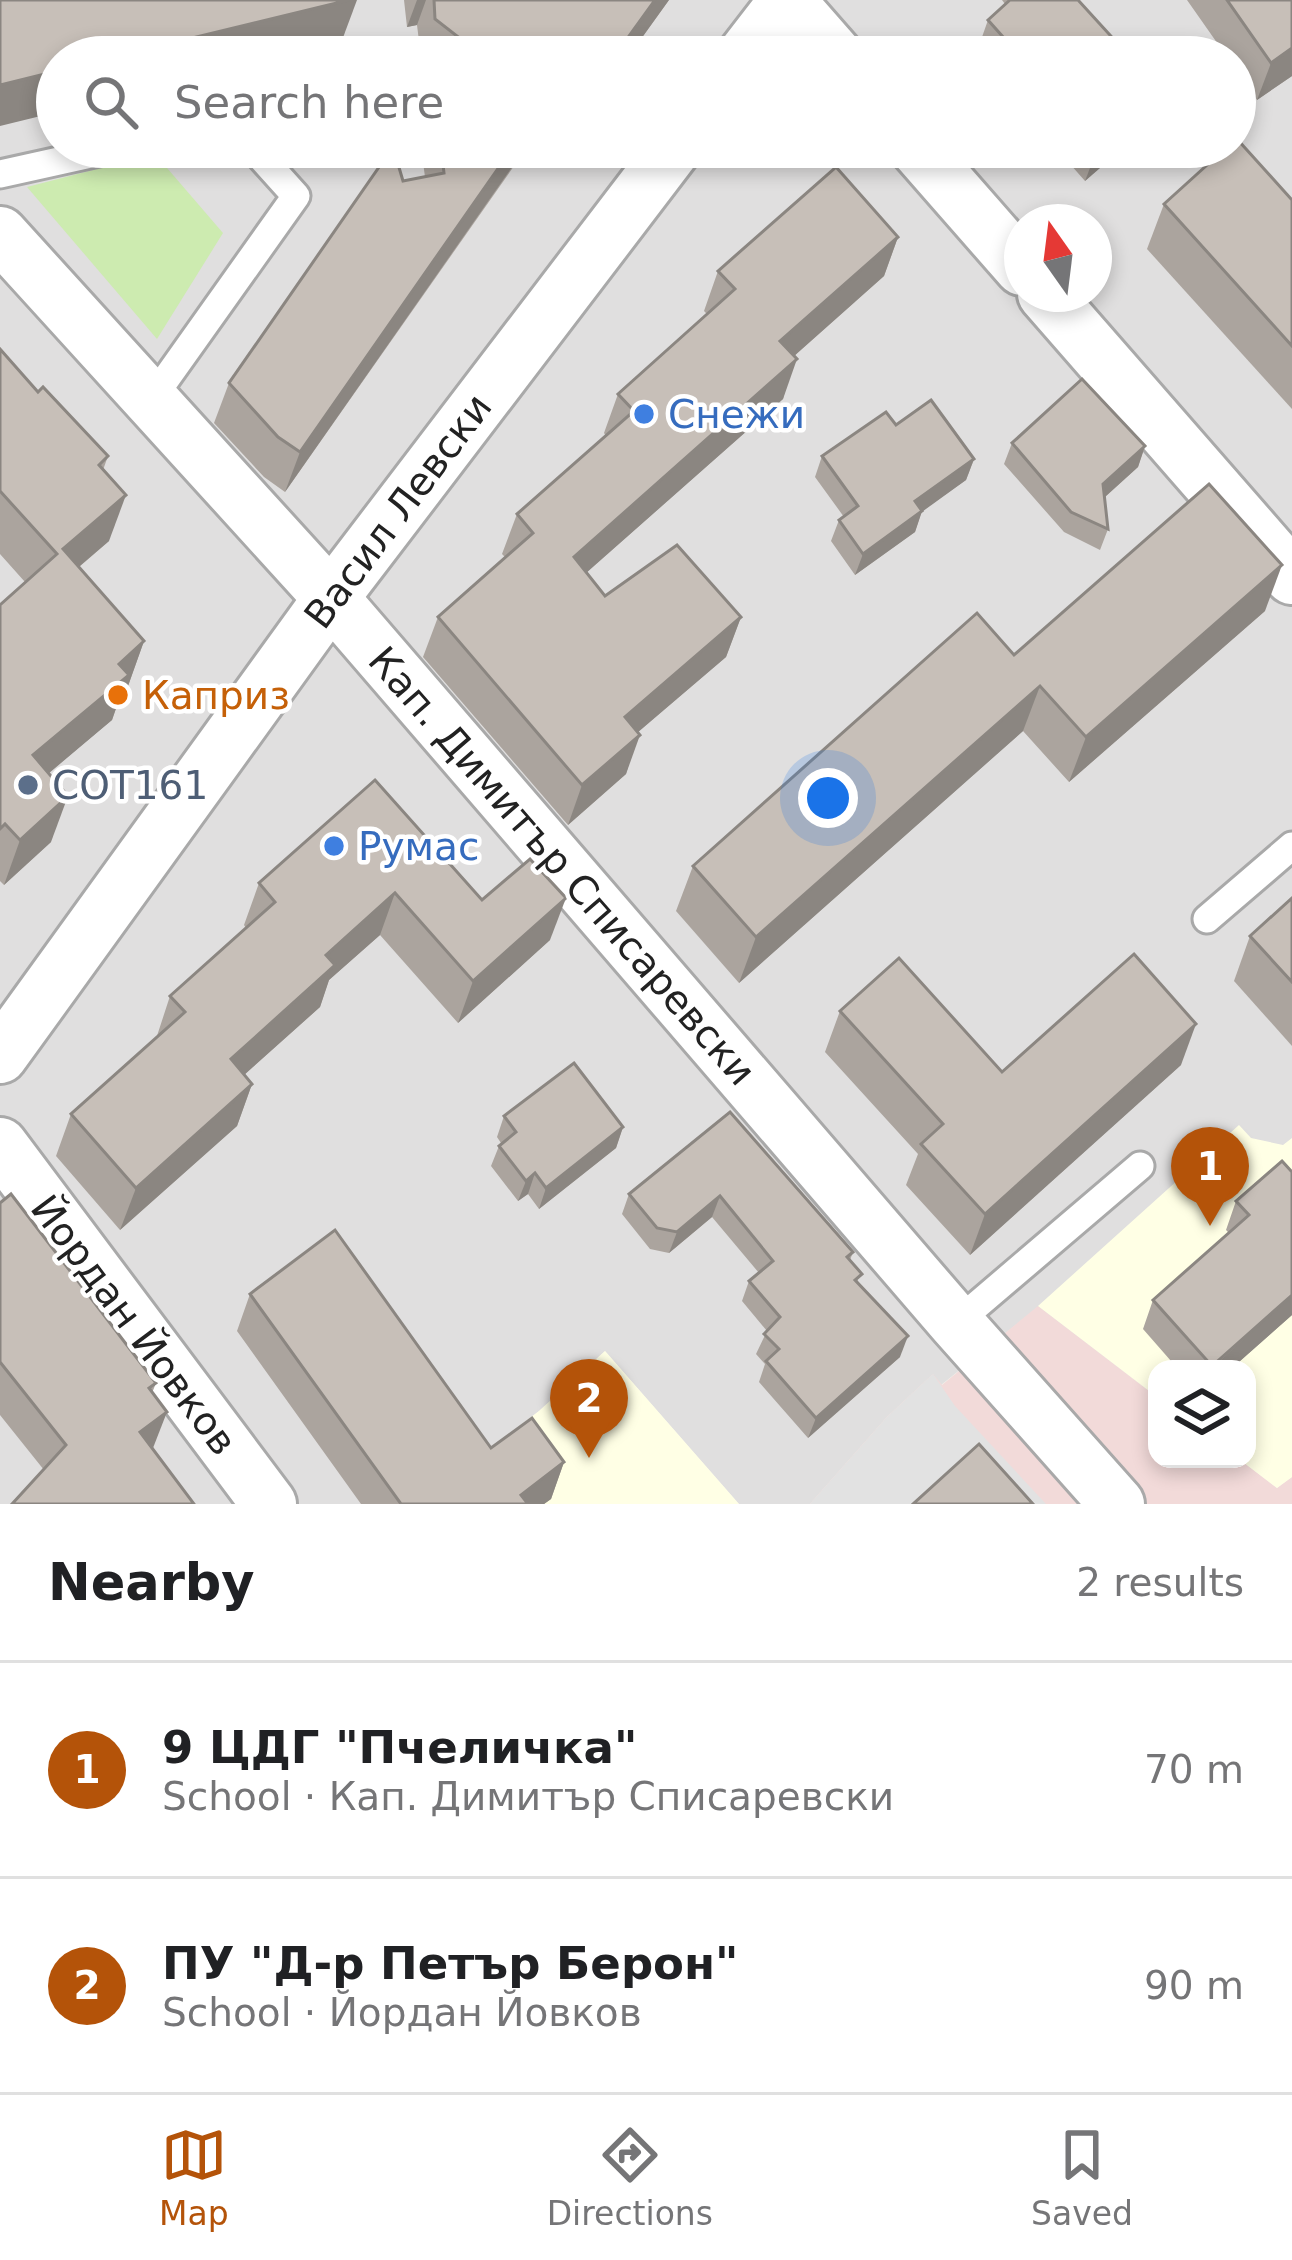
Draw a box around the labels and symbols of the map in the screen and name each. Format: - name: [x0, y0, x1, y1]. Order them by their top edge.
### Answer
- north arrow: [1004, 204, 1112, 312]
- street label: Васил Левски: [295, 385, 501, 637]
- place label: Снежи: [668, 392, 805, 437]
- marker: Снежи: [631, 401, 657, 427]
- street label: Кап. Димитър Списаревски: [360, 638, 764, 1094]
- place label: Каприз: [142, 673, 290, 718]
- marker: Каприз: [105, 682, 131, 708]
- place label: СОТ161: [52, 763, 208, 808]
- your location: [798, 768, 858, 828]
- marker: СОТ161: [15, 772, 41, 798]
- place label: Румас: [358, 824, 479, 869]
- marker: Румас: [321, 833, 347, 859]
- pin: 1: [1171, 1127, 1249, 1226]
- street label: Йордан Йовков: [22, 1186, 247, 1464]
- pin: 2: [550, 1359, 628, 1458]

